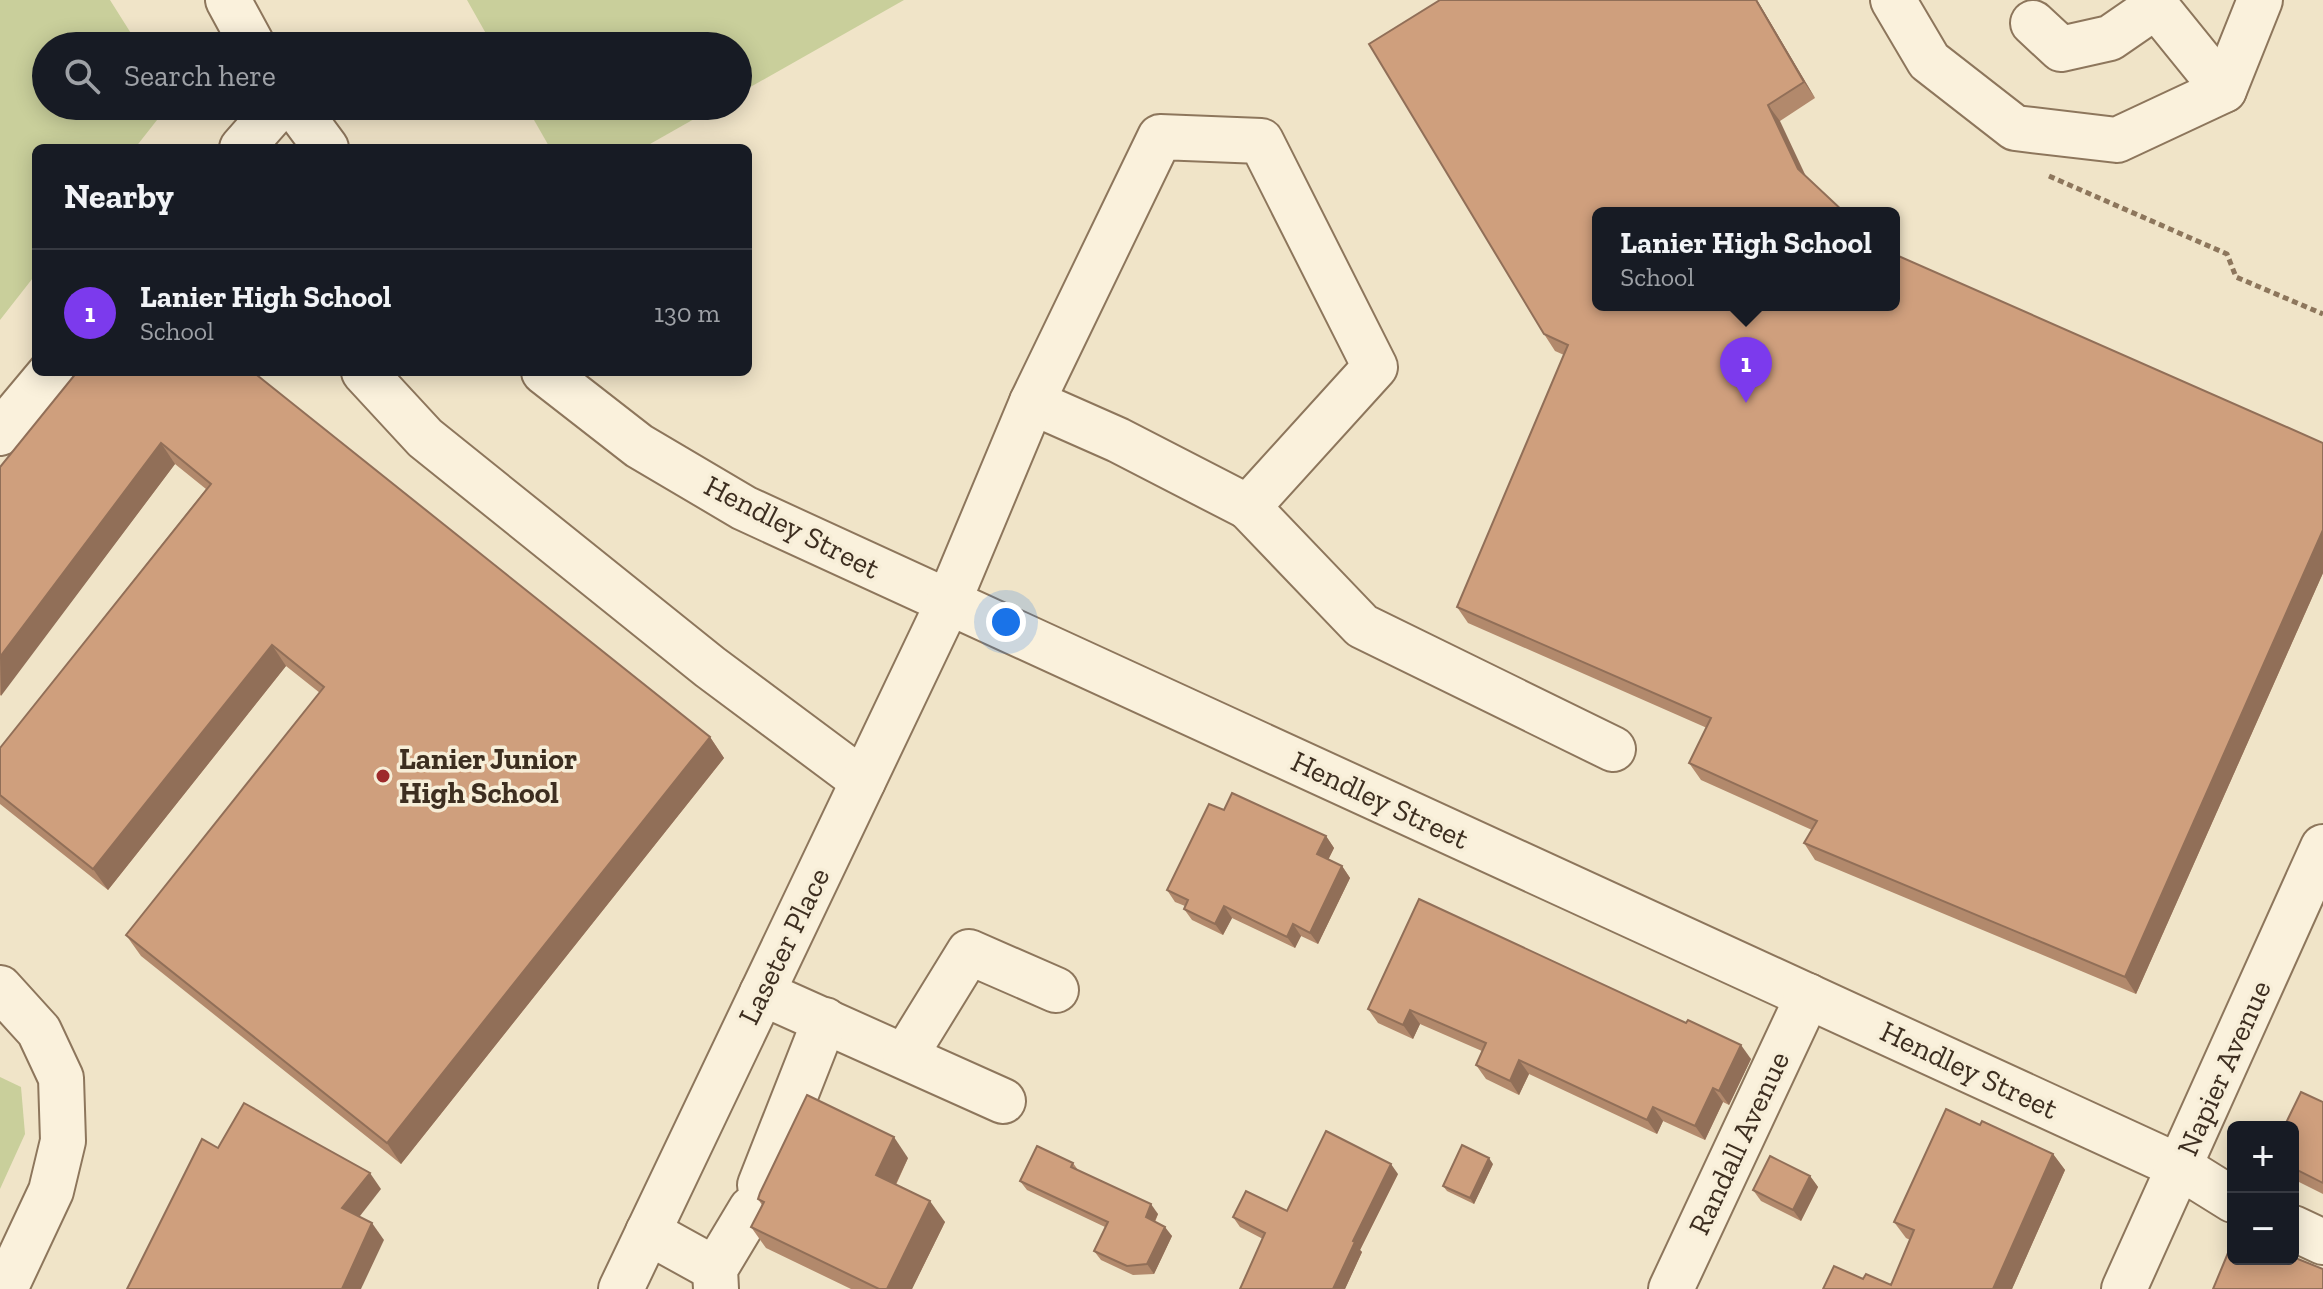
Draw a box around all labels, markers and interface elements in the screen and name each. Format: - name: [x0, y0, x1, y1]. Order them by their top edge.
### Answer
- search box: [32, 32, 752, 120]
- icon: search: [60, 54, 104, 98]
- text: Search here: [124, 58, 276, 94]
- text: Nearby: [64, 176, 174, 217]
- popup: [1592, 207, 1900, 311]
- text: Lanier High School: [1620, 225, 1872, 261]
- text: School: [1620, 261, 1694, 293]
- text: Lanier High School: [140, 279, 391, 315]
- text: 1: [85, 297, 95, 329]
- text: 130 m: [654, 297, 720, 329]
- text: School: [140, 315, 214, 347]
- pin: 1: [1720, 337, 1772, 403]
- street label: Hendley Street: [698, 467, 886, 587]
- your location: [986, 602, 1026, 642]
- place label: Lanier Junior High School: [399, 741, 577, 811]
- street label: Hendley Street: [1286, 743, 1474, 857]
- marker: Lanier Junior High School: [374, 767, 392, 785]
- street label: Laseter Place: [731, 862, 837, 1030]
- street label: Napier Avenue: [2169, 975, 2279, 1161]
- street label: Hendley Street: [1875, 1013, 2063, 1127]
- street label: Randall Avenue: [1681, 1046, 1797, 1240]
- map controls: [2227, 1121, 2299, 1265]
- button: +: [2227, 1121, 2299, 1193]
- button: −: [2227, 1193, 2299, 1265]

